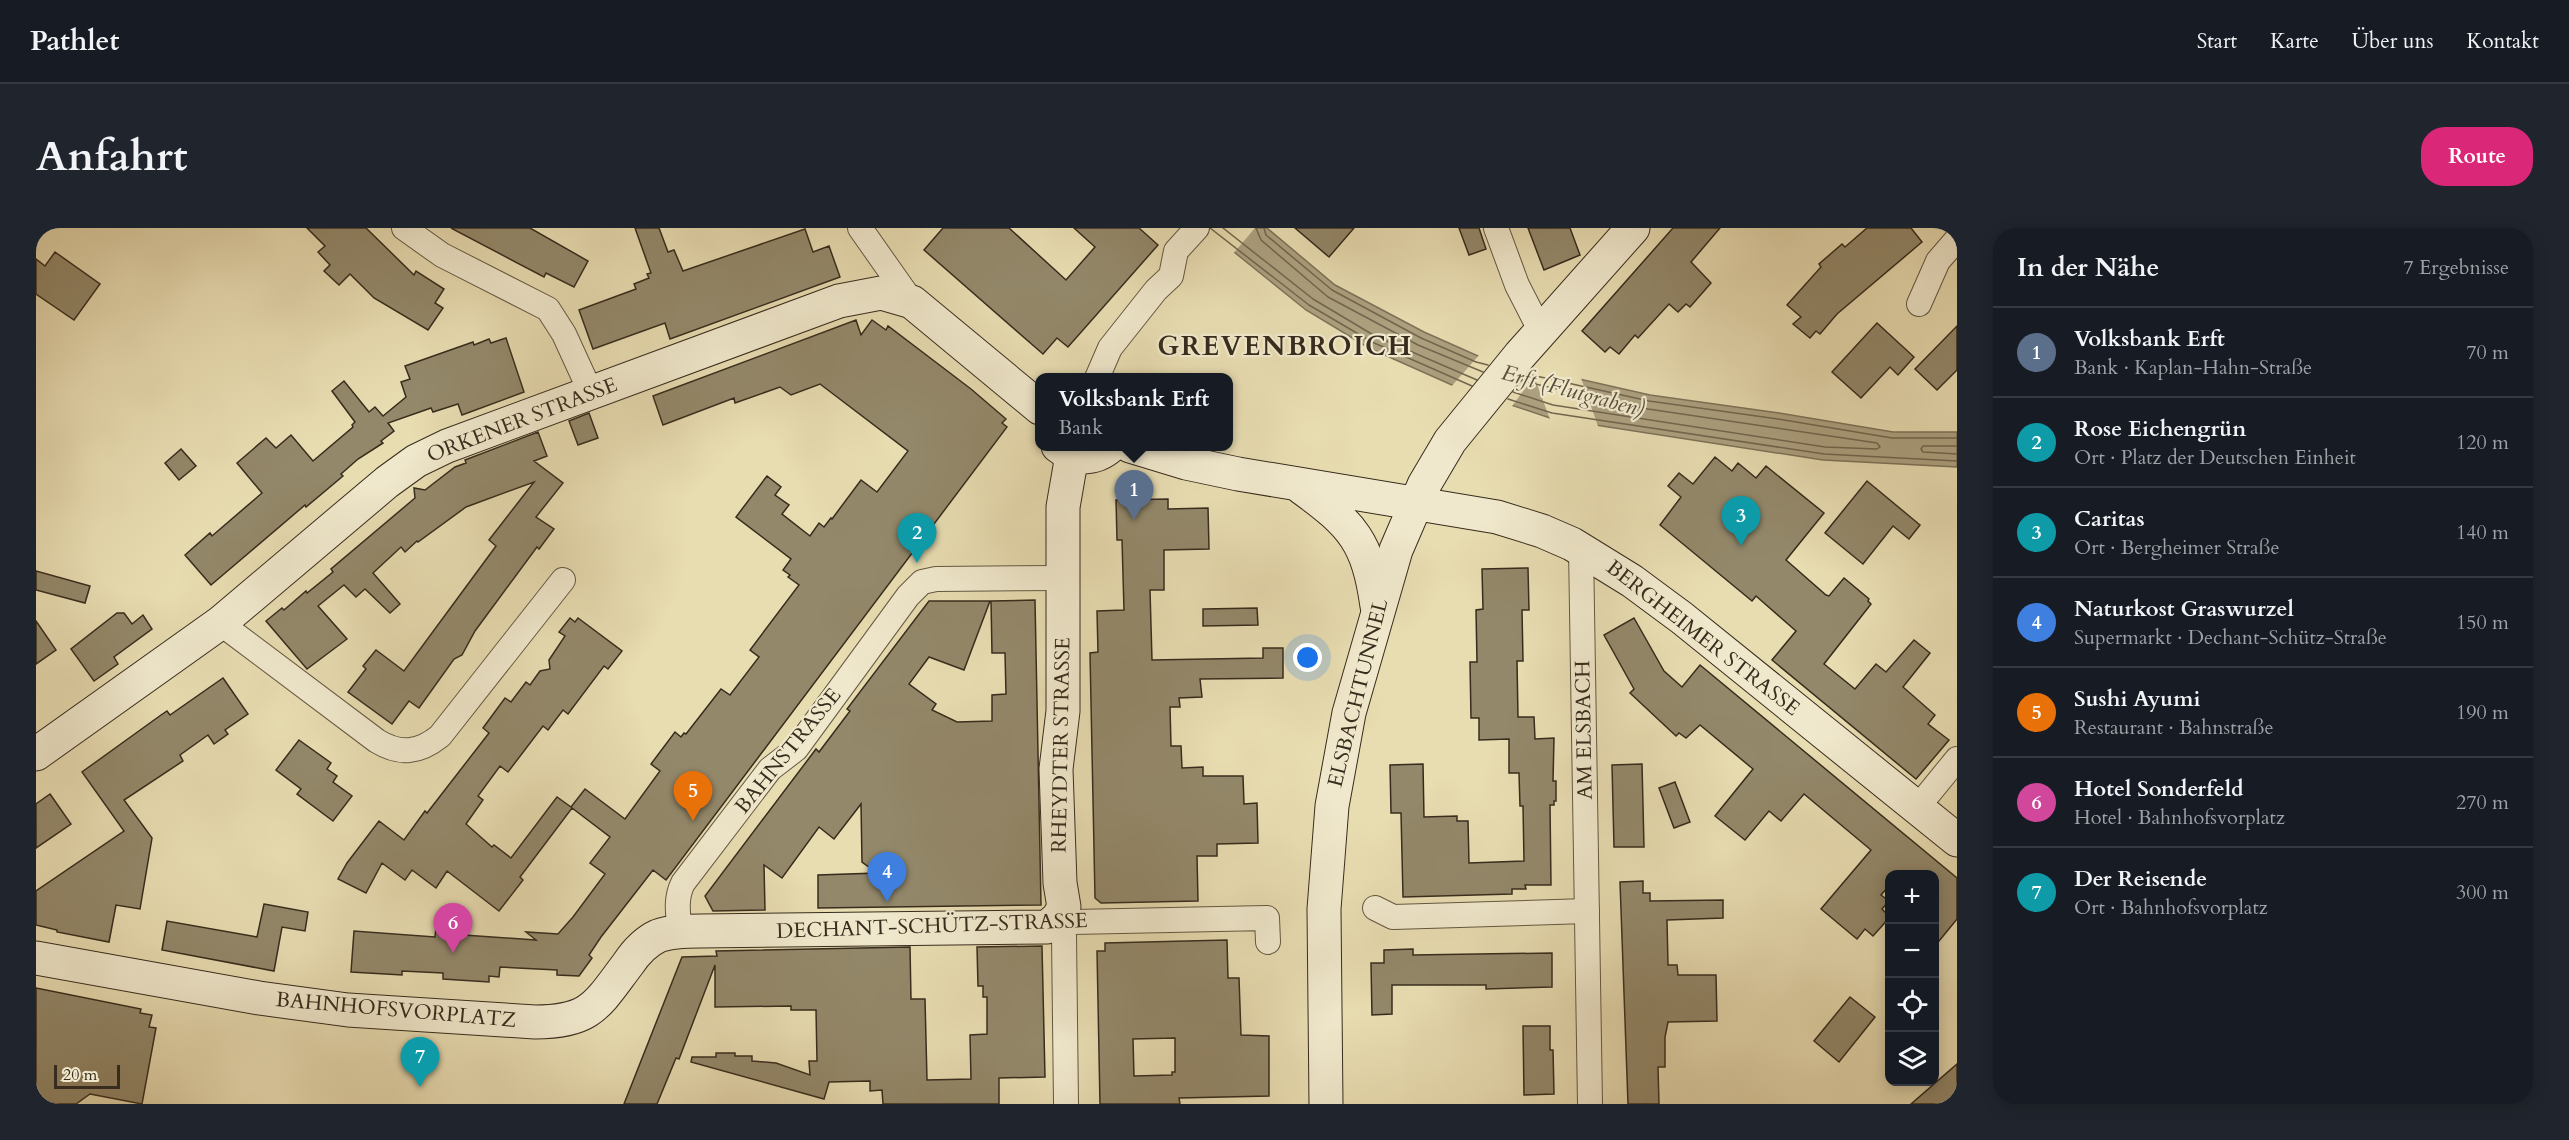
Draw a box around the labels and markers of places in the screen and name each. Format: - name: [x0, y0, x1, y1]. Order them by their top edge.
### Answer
- pin: 1: [1114, 470, 1154, 520]
- pin: 3: [1722, 496, 1760, 546]
- pin: 2: [898, 514, 936, 563]
- pin: 5: [674, 772, 712, 821]
- pin: 4: [868, 852, 906, 902]
- pin: 6: [434, 904, 472, 953]
- pin: 7: [400, 1038, 440, 1087]

